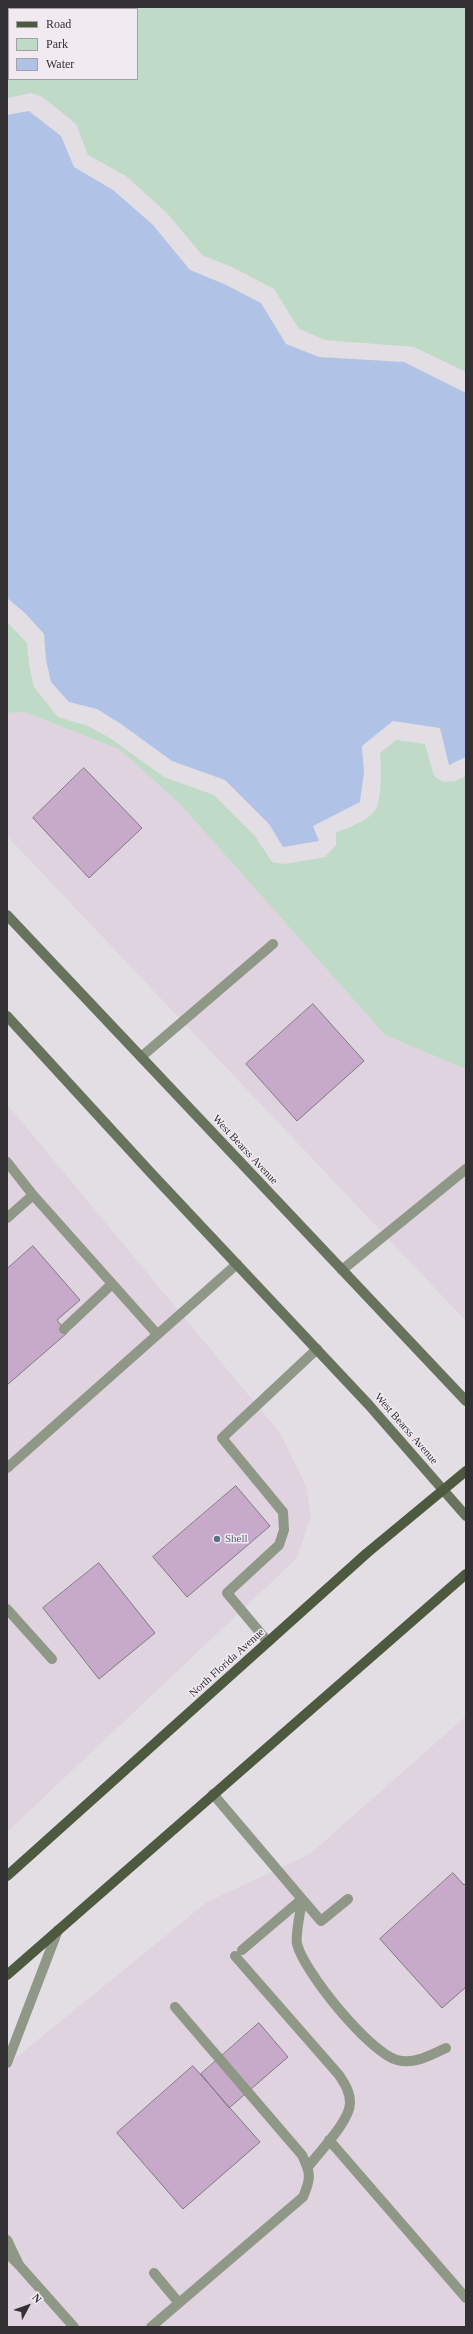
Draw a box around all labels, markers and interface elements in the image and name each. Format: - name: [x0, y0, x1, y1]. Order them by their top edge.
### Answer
- legend: [8, 8, 138, 80]
- text: Road: [46, 17, 71, 31]
- text: Park: [46, 37, 68, 51]
- text: Water: [46, 57, 74, 71]
- street label: West Bearss Avenue: [210, 1113, 280, 1187]
- street label: West Bearss Avenue: [372, 1391, 440, 1467]
- place label: Shell: [225, 1532, 248, 1546]
- marker: Shell: [212, 1534, 222, 1544]
- street label: North Florida Avenue: [187, 1626, 267, 1700]
- north arrow: [8, 2286, 48, 2326]
- text: N: [30, 2291, 44, 2305]

